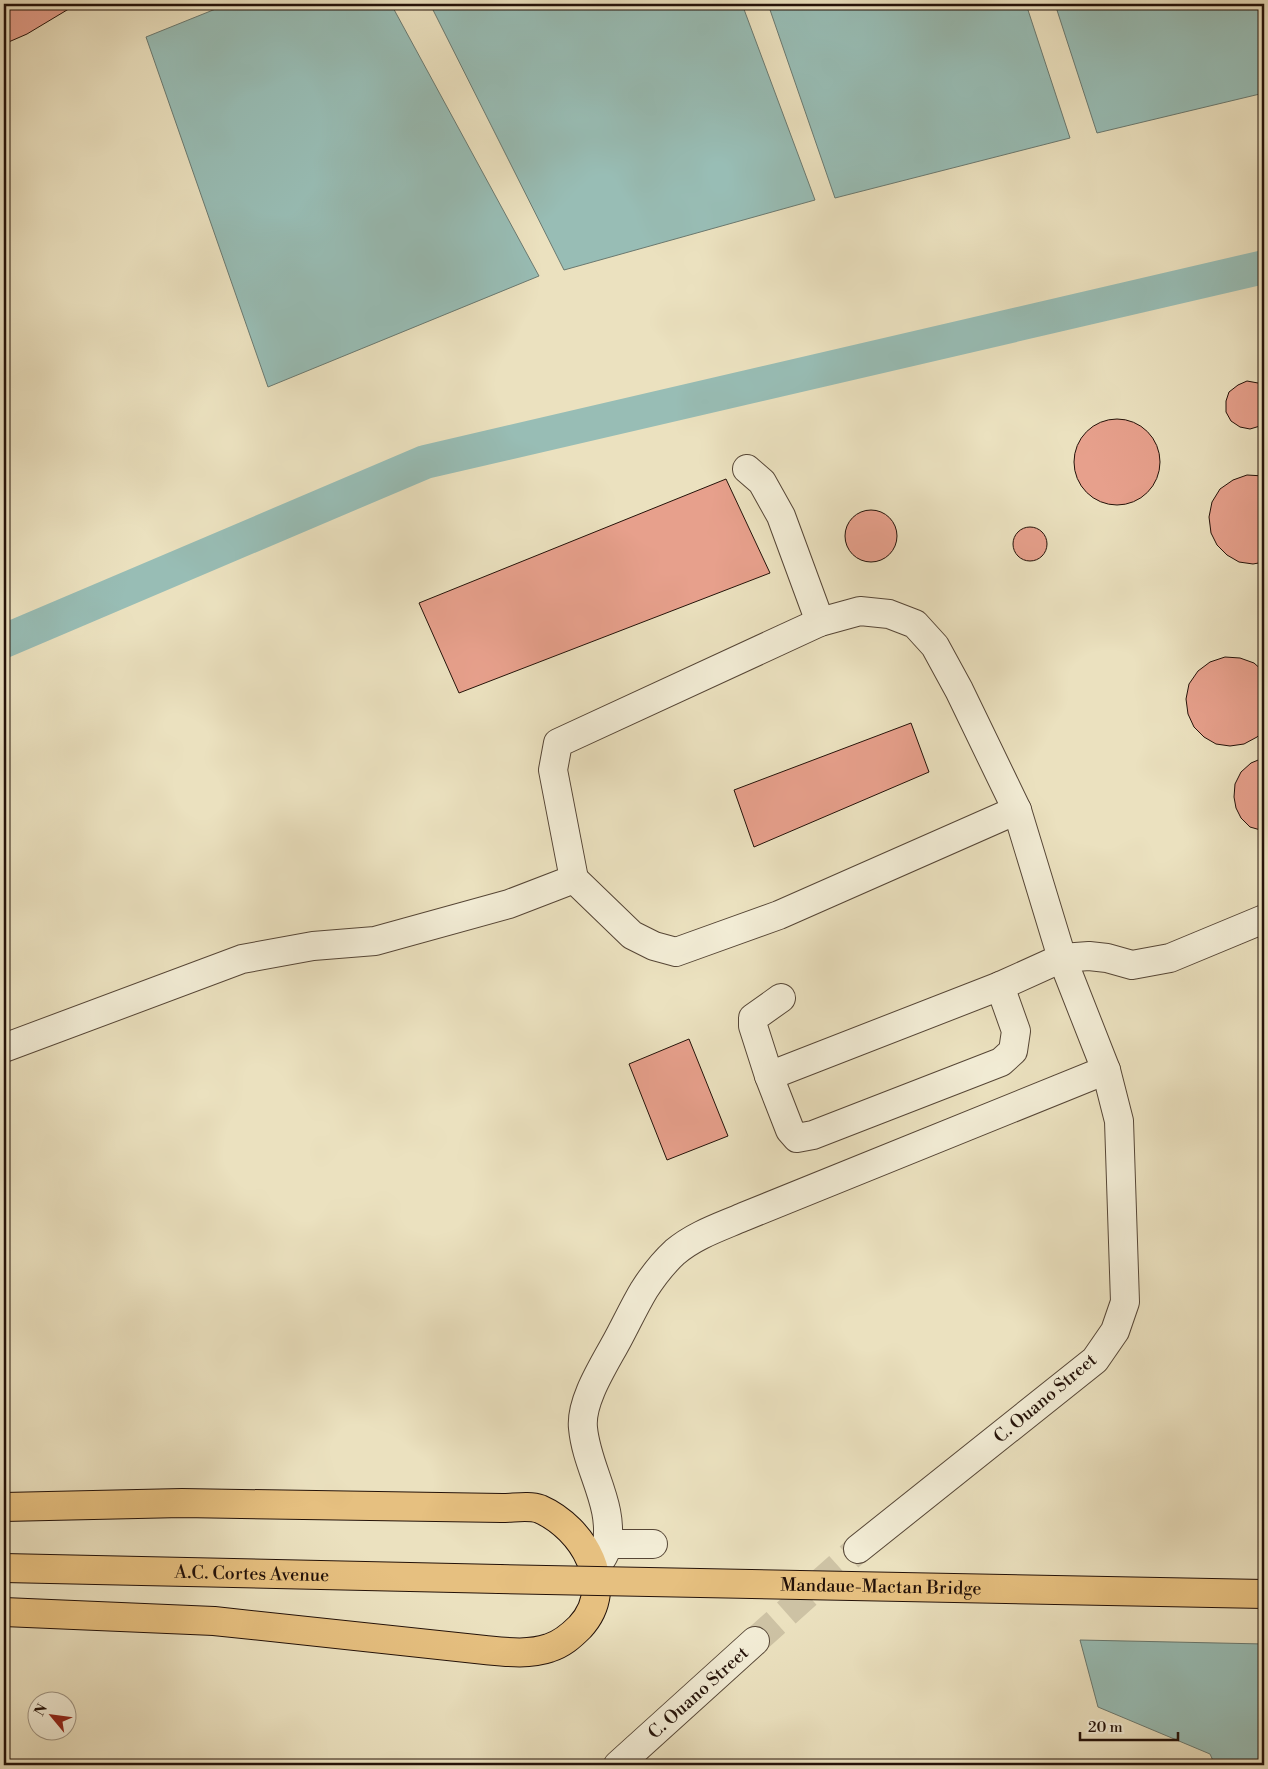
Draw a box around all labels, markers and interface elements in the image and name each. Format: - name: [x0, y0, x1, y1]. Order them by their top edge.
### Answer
- street label: C. Ouano Street: [989, 1348, 1102, 1448]
- street label: A.C. Cortes Avenue: [173, 1561, 330, 1587]
- street label: Mandaue-Mactan Bridge: [780, 1574, 982, 1600]
- street label: C. Ouano Street: [643, 1641, 754, 1744]
- north arrow: [28, 1692, 78, 1742]
- text: N: [31, 1701, 52, 1719]
- scale bar: [1080, 1709, 1178, 1741]
- text: 20 m: [1088, 1718, 1123, 1737]

